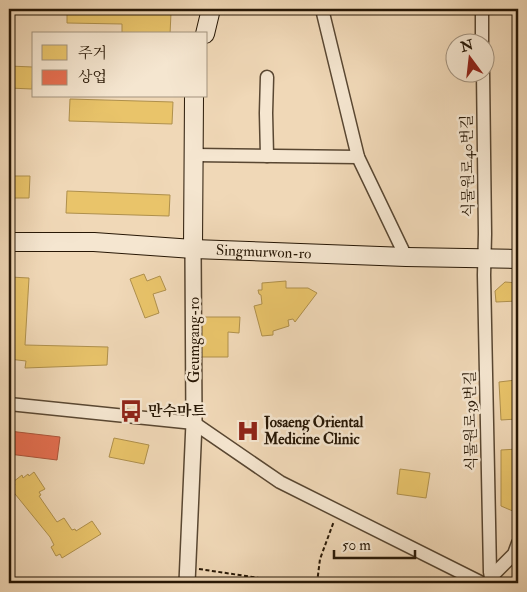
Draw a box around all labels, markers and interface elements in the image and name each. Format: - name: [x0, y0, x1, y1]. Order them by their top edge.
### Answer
- legend: [32, 32, 208, 98]
- north arrow: [444, 32, 494, 82]
- text: N: [458, 36, 475, 56]
- text: 주거: [78, 44, 107, 63]
- text: 상업: [78, 68, 107, 87]
- street label: 식물원로40번길: [458, 114, 478, 218]
- street label: Singmurwon-ro: [216, 240, 312, 263]
- street label: Geumgang-ro: [185, 297, 204, 383]
- street label: 식물원로39번길: [461, 371, 481, 471]
- bus stop icon: 만수마트: [118, 398, 144, 424]
- place label: 만수마트: [148, 402, 206, 421]
- place label: Josaeng Oriental Medicine Clinic: [263, 413, 364, 449]
- hospital icon: Josaeng Oriental Medicine Clinic: [235, 418, 261, 444]
- scale bar: [334, 527, 416, 559]
- text: 50 m: [342, 536, 371, 555]

